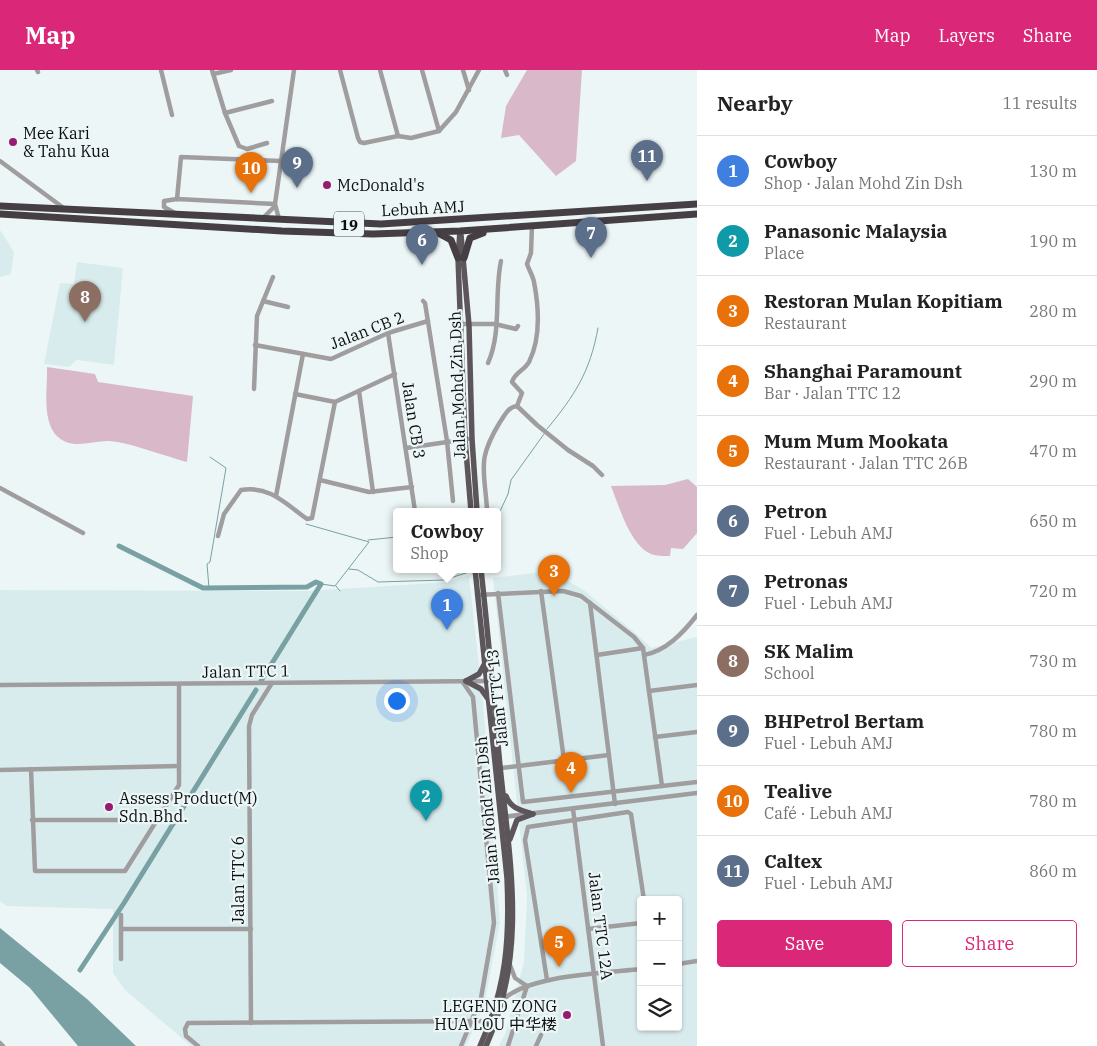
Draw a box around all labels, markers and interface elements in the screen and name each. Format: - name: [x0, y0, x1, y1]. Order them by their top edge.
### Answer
- text: Map: [25, 19, 75, 51]
- text: Map: [874, 24, 911, 47]
- text: Layers: [939, 24, 995, 47]
- text: Share: [1023, 24, 1072, 47]
- text: Nearby: [717, 89, 793, 117]
- text: 11 results: [1002, 93, 1077, 113]
- place label: Mee Kari & Tahu Kua: [23, 123, 110, 161]
- marker: Mee Kari & Tahu Kua: [7, 136, 19, 148]
- pin: 11: [631, 140, 663, 181]
- pin: 9: [281, 147, 313, 188]
- text: Cowboy: [764, 149, 837, 173]
- pin: 10: [235, 152, 267, 193]
- text: 1: [728, 161, 738, 181]
- text: 130 m: [1029, 161, 1077, 181]
- text: Shop · Jalan Mohd Zin Dsh: [764, 173, 963, 193]
- place label: McDonald's: [337, 175, 425, 195]
- marker: McDonald's: [321, 179, 333, 191]
- street label: Lebuh AMJ: [381, 196, 465, 220]
- road number: 19: [334, 212, 364, 236]
- pin: 7: [575, 217, 607, 258]
- text: Panasonic Malaysia: [764, 219, 947, 243]
- pin: 6: [406, 224, 438, 265]
- text: 2: [728, 231, 738, 251]
- text: 190 m: [1029, 231, 1077, 251]
- text: Place: [764, 243, 804, 263]
- pin: 8: [69, 281, 101, 322]
- text: Restoran Mulan Kopitiam: [764, 289, 1003, 313]
- text: 3: [728, 301, 738, 321]
- text: 280 m: [1029, 301, 1077, 321]
- street label: Jalan CB 2: [327, 307, 407, 353]
- street label: Jalan Mohd Zin Dsh: [444, 311, 470, 459]
- text: Restaurant: [764, 313, 847, 333]
- text: Shanghai Paramount: [764, 359, 962, 383]
- text: 4: [728, 371, 738, 391]
- text: 290 m: [1029, 371, 1077, 391]
- street label: Jalan CB 3: [398, 380, 430, 460]
- text: Bar · Jalan TTC 12: [764, 383, 901, 403]
- text: Mum Mum Mookata: [764, 429, 948, 453]
- text: 5: [728, 441, 738, 461]
- text: 470 m: [1029, 441, 1077, 461]
- text: Restaurant · Jalan TTC 26B: [764, 453, 968, 473]
- text: Petron: [764, 499, 827, 523]
- popup: [393, 508, 501, 573]
- text: 6: [728, 511, 738, 531]
- text: 650 m: [1029, 511, 1077, 531]
- text: Cowboy: [410, 519, 484, 543]
- text: Fuel · Lebuh AMJ: [764, 523, 893, 543]
- text: Shop: [410, 543, 449, 563]
- pin: 3: [538, 555, 570, 596]
- text: Petronas: [764, 569, 848, 593]
- text: 7: [728, 581, 738, 601]
- text: 720 m: [1029, 581, 1077, 601]
- pin: 1: [431, 589, 463, 630]
- text: Fuel · Lebuh AMJ: [764, 593, 893, 613]
- text: SK Malim: [764, 639, 854, 663]
- street label: Jalan TTC 13: [482, 648, 512, 748]
- text: 8: [728, 651, 738, 671]
- text: 730 m: [1029, 651, 1077, 671]
- street label: Jalan TTC 1: [202, 660, 290, 682]
- text: School: [764, 663, 815, 683]
- your location: [384, 688, 410, 714]
- text: BHPetrol Bertam: [764, 709, 924, 733]
- text: 9: [728, 721, 738, 741]
- text: 780 m: [1029, 721, 1077, 741]
- text: Fuel · Lebuh AMJ: [764, 733, 893, 753]
- street label: Jalan Mohd Zin Dsh: [471, 735, 503, 885]
- pin: 4: [555, 752, 587, 793]
- text: Tealive: [764, 779, 832, 803]
- pin: 2: [410, 780, 442, 821]
- place label: Assess Product(M) Sdn.Bhd.: [119, 788, 257, 826]
- text: 10: [723, 791, 743, 811]
- text: 780 m: [1029, 791, 1077, 811]
- marker: Assess Product(M) Sdn.Bhd.: [103, 801, 115, 813]
- text: Café · Lebuh AMJ: [764, 803, 893, 823]
- street label: Jalan TTC 6: [228, 836, 248, 924]
- text: Caltex: [764, 849, 822, 873]
- text: 11: [723, 861, 743, 881]
- text: 860 m: [1029, 861, 1077, 881]
- street label: Jalan TTC 12A: [584, 871, 618, 981]
- text: Fuel · Lebuh AMJ: [764, 873, 893, 893]
- map controls: [637, 896, 682, 1031]
- button: +: [637, 896, 682, 941]
- button: Save: [717, 920, 892, 967]
- button: Share: [902, 920, 1077, 967]
- pin: 5: [543, 926, 575, 967]
- button: −: [637, 941, 682, 986]
- button: layers: [637, 986, 682, 1031]
- place label: LEGEND ZONG HUA LOU 中华楼: [434, 996, 557, 1034]
- marker: LEGEND ZONG HUA LOU 中华楼: [561, 1009, 573, 1021]

